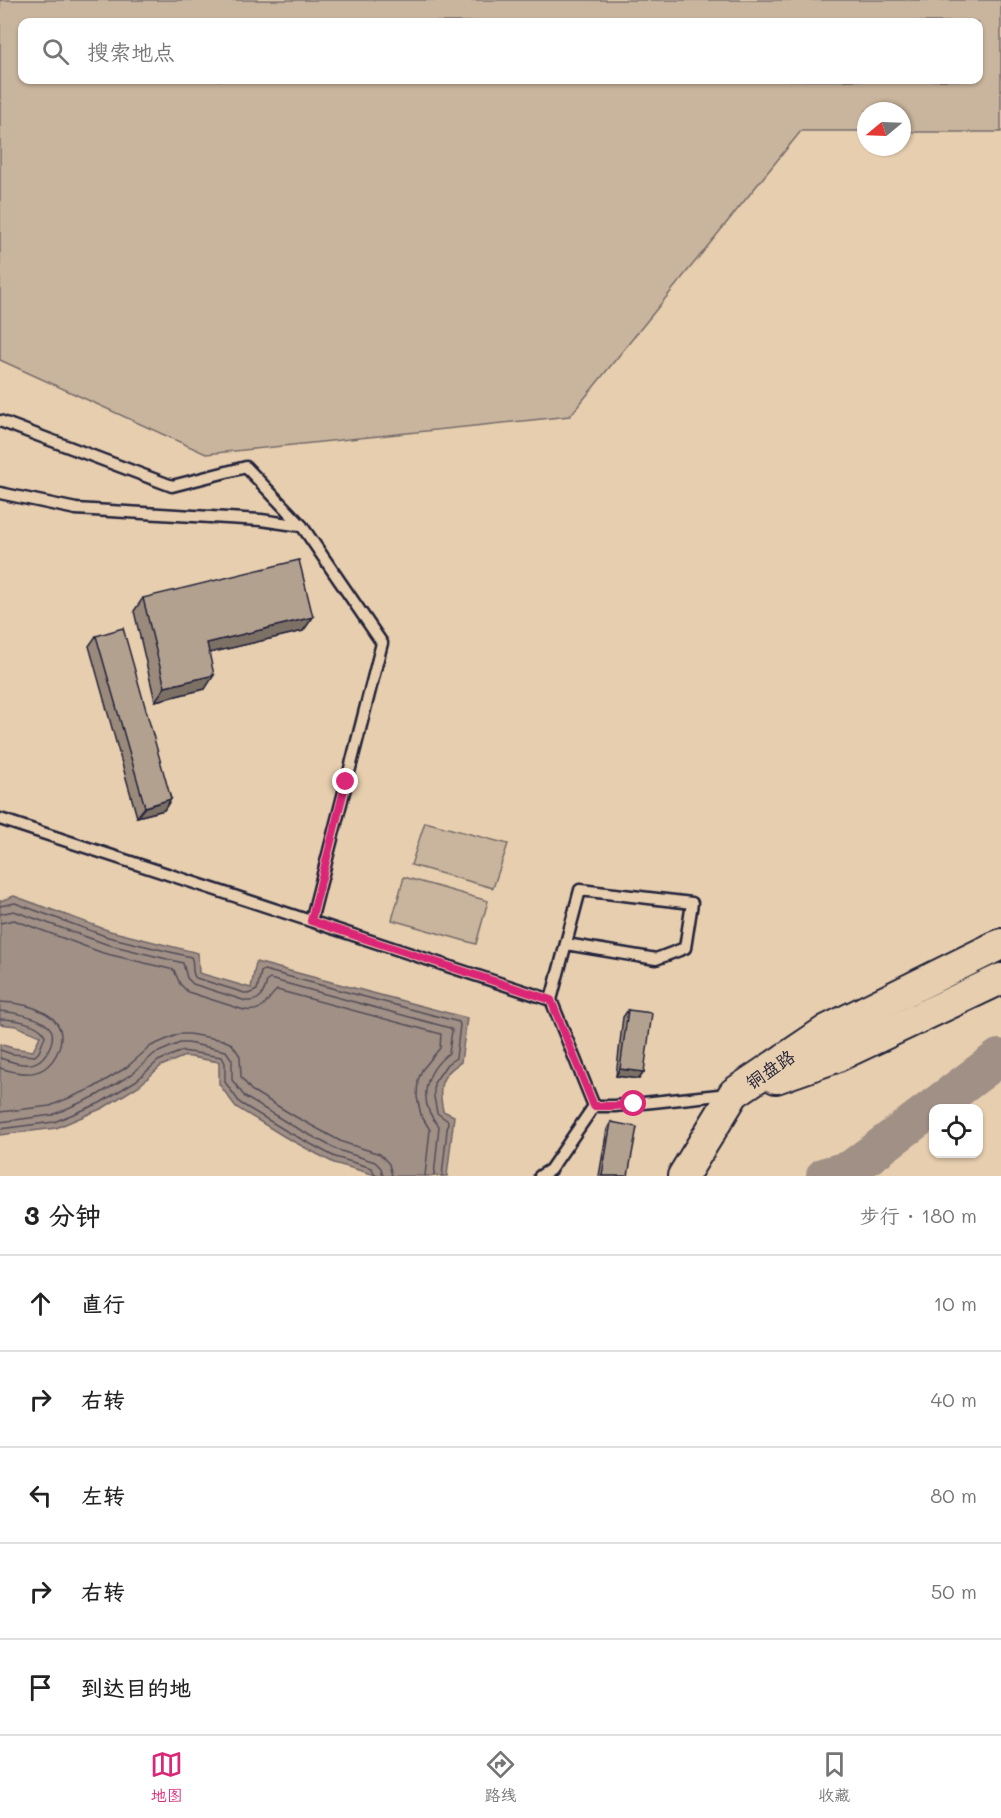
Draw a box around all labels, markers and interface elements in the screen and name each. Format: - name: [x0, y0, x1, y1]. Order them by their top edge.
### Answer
- search box: [18, 18, 983, 84]
- icon: search: [39, 35, 72, 68]
- text: 搜索地点: [87, 37, 175, 66]
- north arrow: [857, 102, 911, 156]
- route end: [332, 768, 358, 794]
- street label: 铜盘路: [741, 1044, 799, 1094]
- route start: [620, 1090, 646, 1116]
- map controls: [929, 1104, 983, 1158]
- button: locate: [929, 1104, 983, 1158]
- text: 3 分钟: [24, 1198, 101, 1232]
- text: 步行 · 180 m: [860, 1202, 977, 1228]
- icon: ahead: [24, 1287, 57, 1320]
- text: 直行: [81, 1289, 125, 1318]
- text: 10 m: [933, 1290, 977, 1316]
- icon: right: [24, 1383, 57, 1416]
- text: 右转: [81, 1385, 125, 1414]
- text: 40 m: [931, 1386, 977, 1412]
- icon: left: [24, 1479, 57, 1512]
- text: 左转: [81, 1481, 125, 1510]
- text: 80 m: [930, 1482, 977, 1508]
- icon: right: [24, 1575, 57, 1608]
- text: 右转: [81, 1577, 125, 1606]
- text: 50 m: [931, 1578, 977, 1604]
- icon: arrive: [24, 1671, 57, 1704]
- text: 到达目的地: [81, 1673, 191, 1702]
- tab: 地图: [150, 1748, 183, 1806]
- tab: 路线: [484, 1748, 517, 1806]
- tab: 收藏: [818, 1748, 851, 1806]

